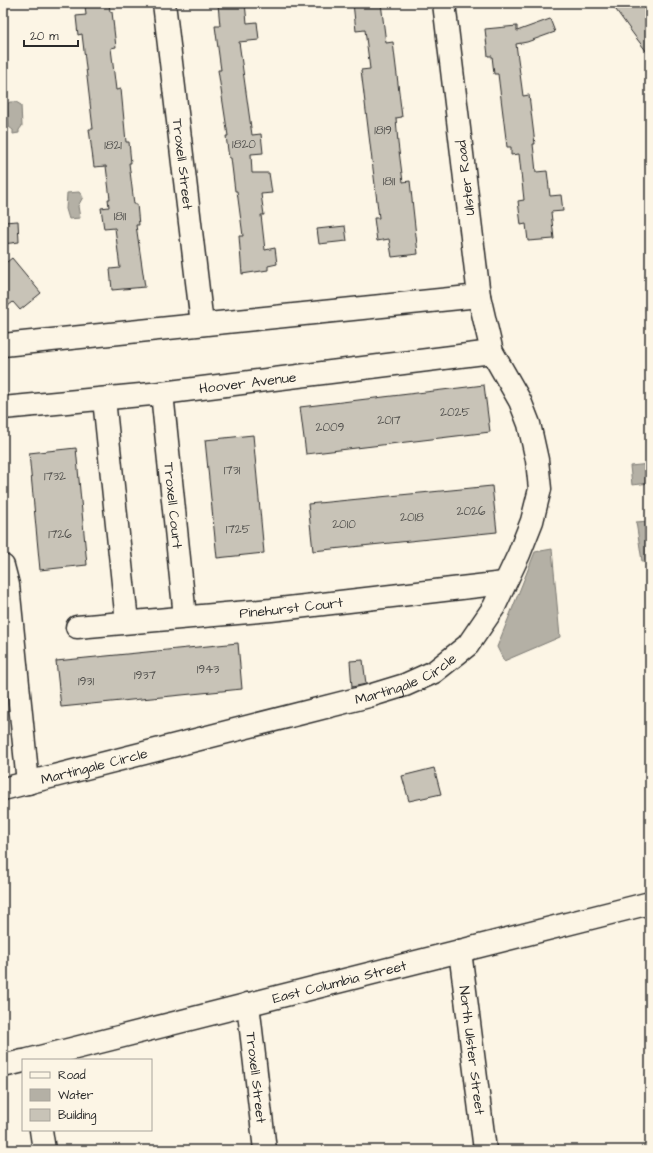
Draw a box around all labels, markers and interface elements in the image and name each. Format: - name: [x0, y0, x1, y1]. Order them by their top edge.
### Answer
- scale bar: [24, 22, 78, 48]
- text: 20 m: [30, 28, 59, 45]
- street label: Troxell Street: [167, 117, 197, 211]
- house number: 1819: [374, 122, 392, 139]
- house number: 1820: [232, 136, 256, 153]
- house number: 1821: [104, 137, 122, 154]
- street label: Ulster Road: [451, 139, 481, 217]
- house number: 1811: [383, 173, 396, 190]
- house number: 1811: [114, 208, 127, 225]
- street label: Hoover Avenue: [198, 367, 298, 399]
- house number: 2025: [440, 404, 470, 421]
- house number: 2017: [377, 412, 401, 429]
- house number: 2009: [316, 419, 345, 436]
- street label: Troxell Court: [158, 461, 187, 550]
- house number: 1731: [224, 462, 241, 479]
- house number: 1732: [44, 468, 66, 485]
- house number: 2026: [457, 503, 486, 520]
- house number: 2018: [400, 509, 424, 526]
- house number: 2010: [332, 516, 356, 533]
- house number: 1725: [226, 521, 251, 538]
- house number: 1726: [48, 526, 72, 543]
- street label: Pinehurst Court: [239, 593, 344, 624]
- street label: Martingale Circle: [353, 649, 461, 710]
- house number: 1943: [197, 661, 219, 678]
- house number: 1937: [134, 667, 157, 684]
- house number: 1931: [78, 673, 94, 690]
- street label: Martingale Circle: [39, 744, 150, 790]
- street label: East Columbia Street: [270, 956, 409, 1009]
- street label: North Ulster Street: [453, 985, 490, 1116]
- street label: Troxell Street: [240, 1031, 271, 1125]
- legend: [22, 1059, 152, 1131]
- text: Road: [58, 1067, 86, 1084]
- text: Water: [58, 1087, 94, 1104]
- text: Building: [58, 1107, 96, 1125]

